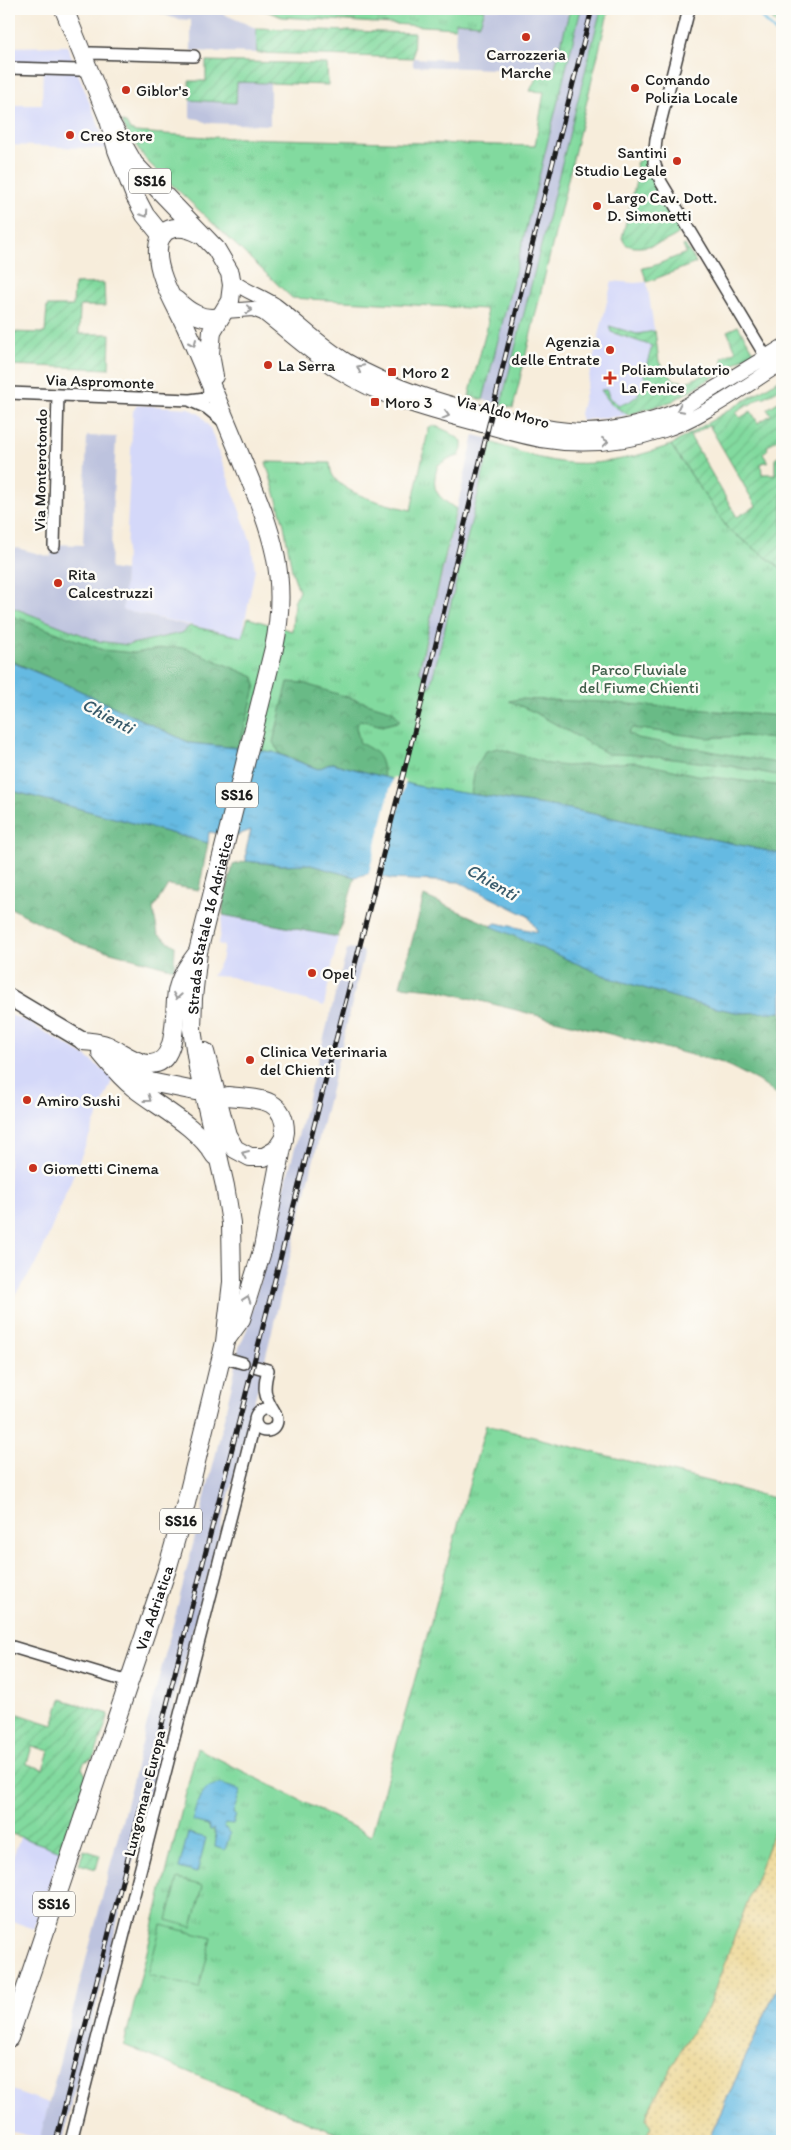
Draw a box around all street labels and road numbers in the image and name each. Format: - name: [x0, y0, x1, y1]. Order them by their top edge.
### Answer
- road number: SS16: [129, 168, 171, 194]
- street label: Via Aspromonte: [45, 370, 154, 393]
- street label: Via Aldo Moro: [454, 391, 551, 432]
- street label: Via Monterotondo: [30, 408, 51, 532]
- road number: SS16: [216, 782, 258, 808]
- street label: Strada Statale 16 Adriatica: [183, 830, 238, 1015]
- road number: SS16: [160, 1508, 202, 1534]
- street label: Via Adriatica: [131, 1562, 178, 1653]
- street label: Lungomare Europa: [120, 1727, 170, 1858]
- road number: SS16: [33, 1892, 75, 1916]

